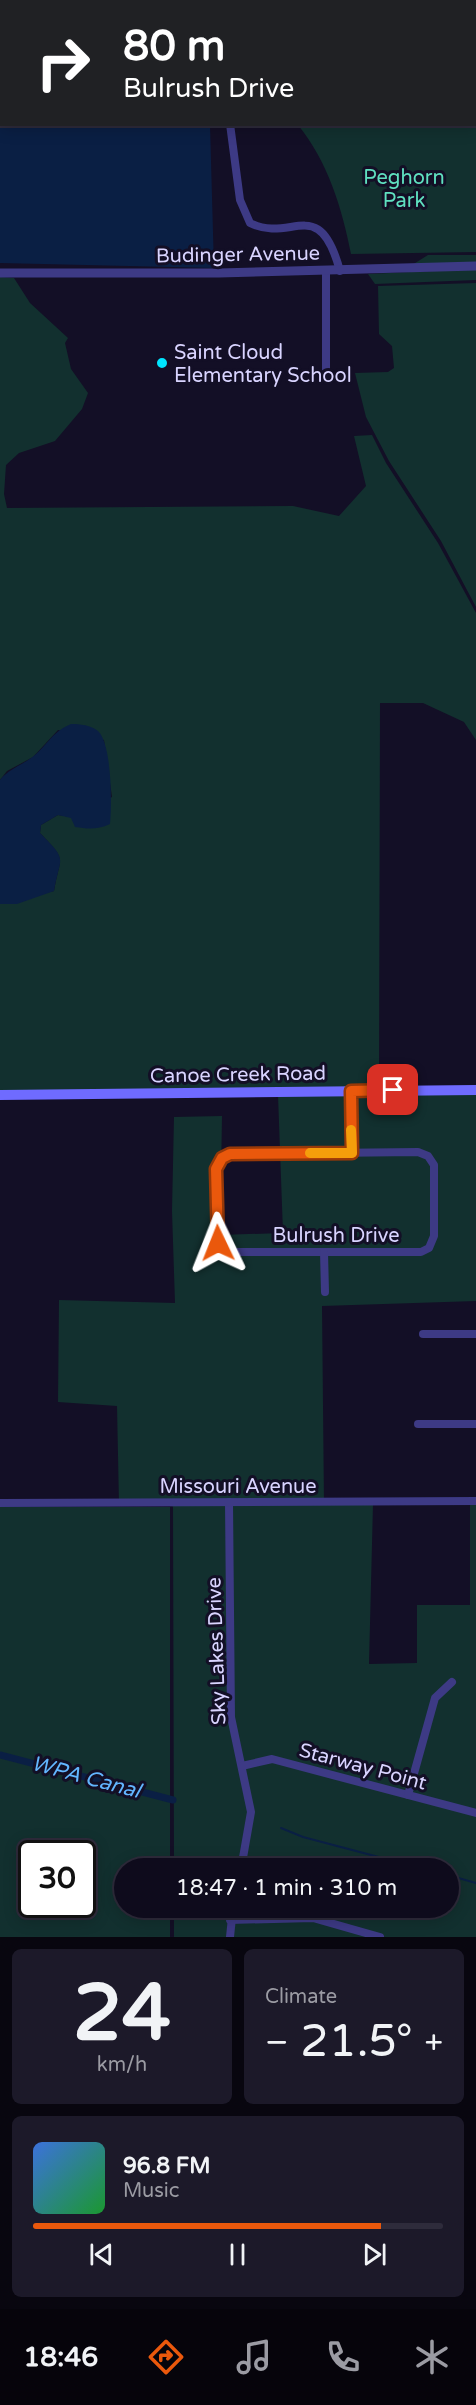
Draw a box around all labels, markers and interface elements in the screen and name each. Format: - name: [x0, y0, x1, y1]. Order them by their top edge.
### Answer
- text: 80 m: [123, 21, 225, 72]
- icon: right: [24, 24, 102, 102]
- text: Bulrush Drive: [123, 72, 294, 105]
- park label: Peghorn Park: [363, 166, 445, 213]
- street label: Budinger Avenue: [156, 242, 320, 268]
- place label: Saint Cloud Elementary School: [174, 341, 352, 388]
- marker: Saint Cloud Elementary School: [155, 356, 169, 370]
- street label: Canoe Creek Road: [150, 1061, 326, 1089]
- pin: [367, 1064, 418, 1115]
- icon: arrive: [376, 1073, 409, 1106]
- position arrow: [186, 1211, 250, 1275]
- street label: Bulrush Drive: [273, 1224, 399, 1248]
- street label: Missouri Avenue: [159, 1475, 317, 1499]
- street label: Sky Lakes Drive: [202, 1577, 232, 1725]
- street label: Starway Point: [296, 1738, 429, 1796]
- water label: WPA Canal: [29, 1751, 146, 1805]
- speed limit sign: 30: [18, 1840, 96, 1918]
- text: 18:47 · 1 min · 310 m: [176, 1875, 397, 1901]
- text: 24: [73, 1967, 171, 2061]
- text: Climate: [265, 1985, 337, 2009]
- text: 21.5°: [300, 2015, 413, 2069]
- text: −: [265, 2023, 289, 2062]
- text: +: [424, 2023, 443, 2062]
- text: km/h: [97, 2053, 147, 2077]
- text: 96.8 FM: [123, 2153, 210, 2179]
- text: Music: [123, 2179, 179, 2203]
- icon: previous: [85, 2238, 118, 2271]
- icon: pause: [221, 2238, 254, 2271]
- icon: next: [358, 2238, 391, 2271]
- icon: directions: [145, 2336, 187, 2378]
- icon: music: [233, 2336, 275, 2378]
- icon: phone: [322, 2336, 364, 2378]
- icon: climate: [411, 2336, 453, 2378]
- text: 18:46: [23, 2341, 98, 2374]

